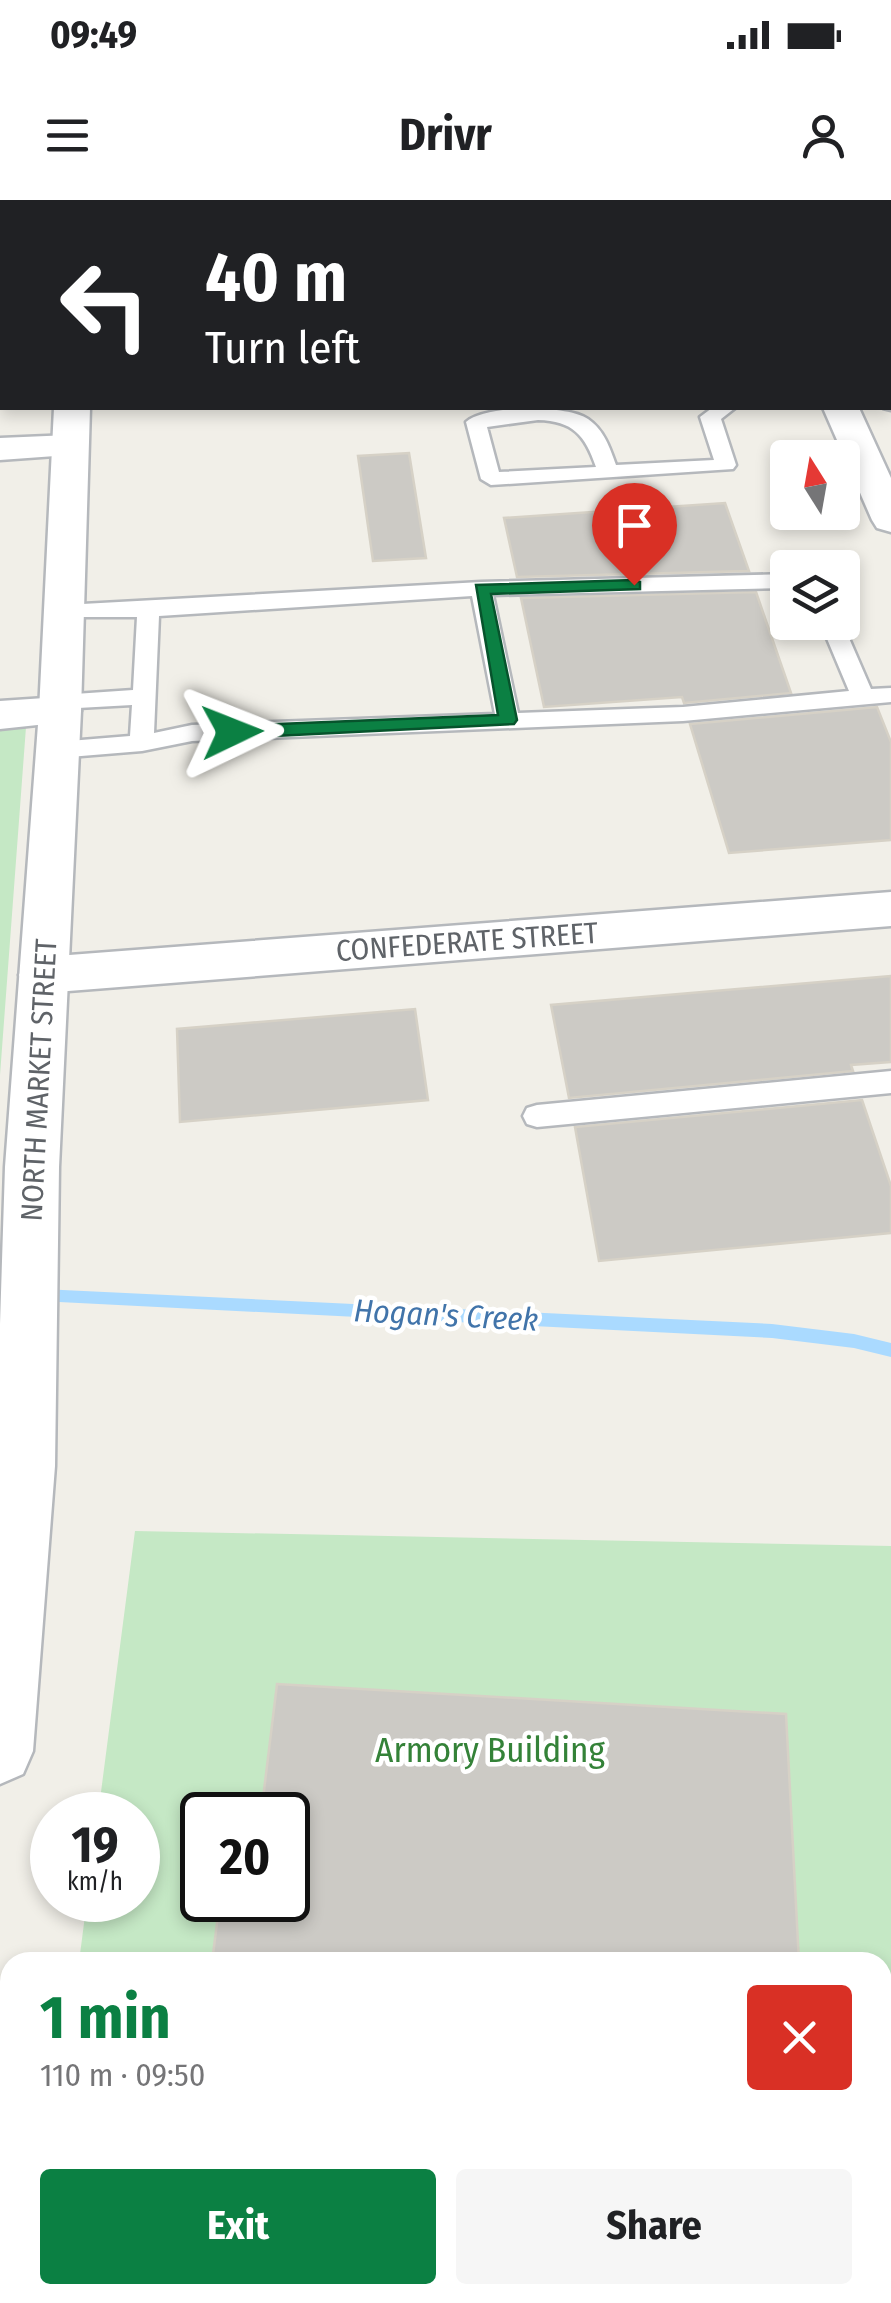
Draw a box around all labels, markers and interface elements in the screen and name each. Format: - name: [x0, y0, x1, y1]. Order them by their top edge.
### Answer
- text: 09:49: [50, 12, 137, 58]
- icon: menu: [40, 108, 95, 163]
- text: Drivr: [399, 108, 492, 162]
- icon: person: [796, 108, 851, 163]
- text: 40 m: [205, 236, 347, 320]
- icon: left: [40, 240, 170, 370]
- text: Turn left: [205, 321, 360, 375]
- north arrow: [770, 440, 860, 530]
- map controls: [770, 440, 860, 640]
- pin: [592, 483, 677, 586]
- icon: arrive: [607, 498, 662, 553]
- button: layers: [770, 550, 860, 640]
- position arrow: [180, 680, 284, 784]
- street label: CONFEDERATE STREET: [335, 915, 599, 969]
- street label: NORTH MARKET STREET: [14, 938, 64, 1222]
- water label: Hogan's Creek: [353, 1291, 539, 1339]
- park label: Armory Building: [375, 1729, 605, 1771]
- speed limit sign: 20: [180, 1792, 310, 1922]
- text: 19: [71, 1815, 118, 1875]
- text: km/h: [67, 1867, 123, 1897]
- text: 1 min: [40, 1982, 171, 2054]
- button: close: [747, 1985, 852, 2090]
- text: 110 m · 09:50: [40, 2056, 205, 2094]
- button: Exit: [40, 2169, 436, 2284]
- button: Share: [456, 2169, 852, 2284]

